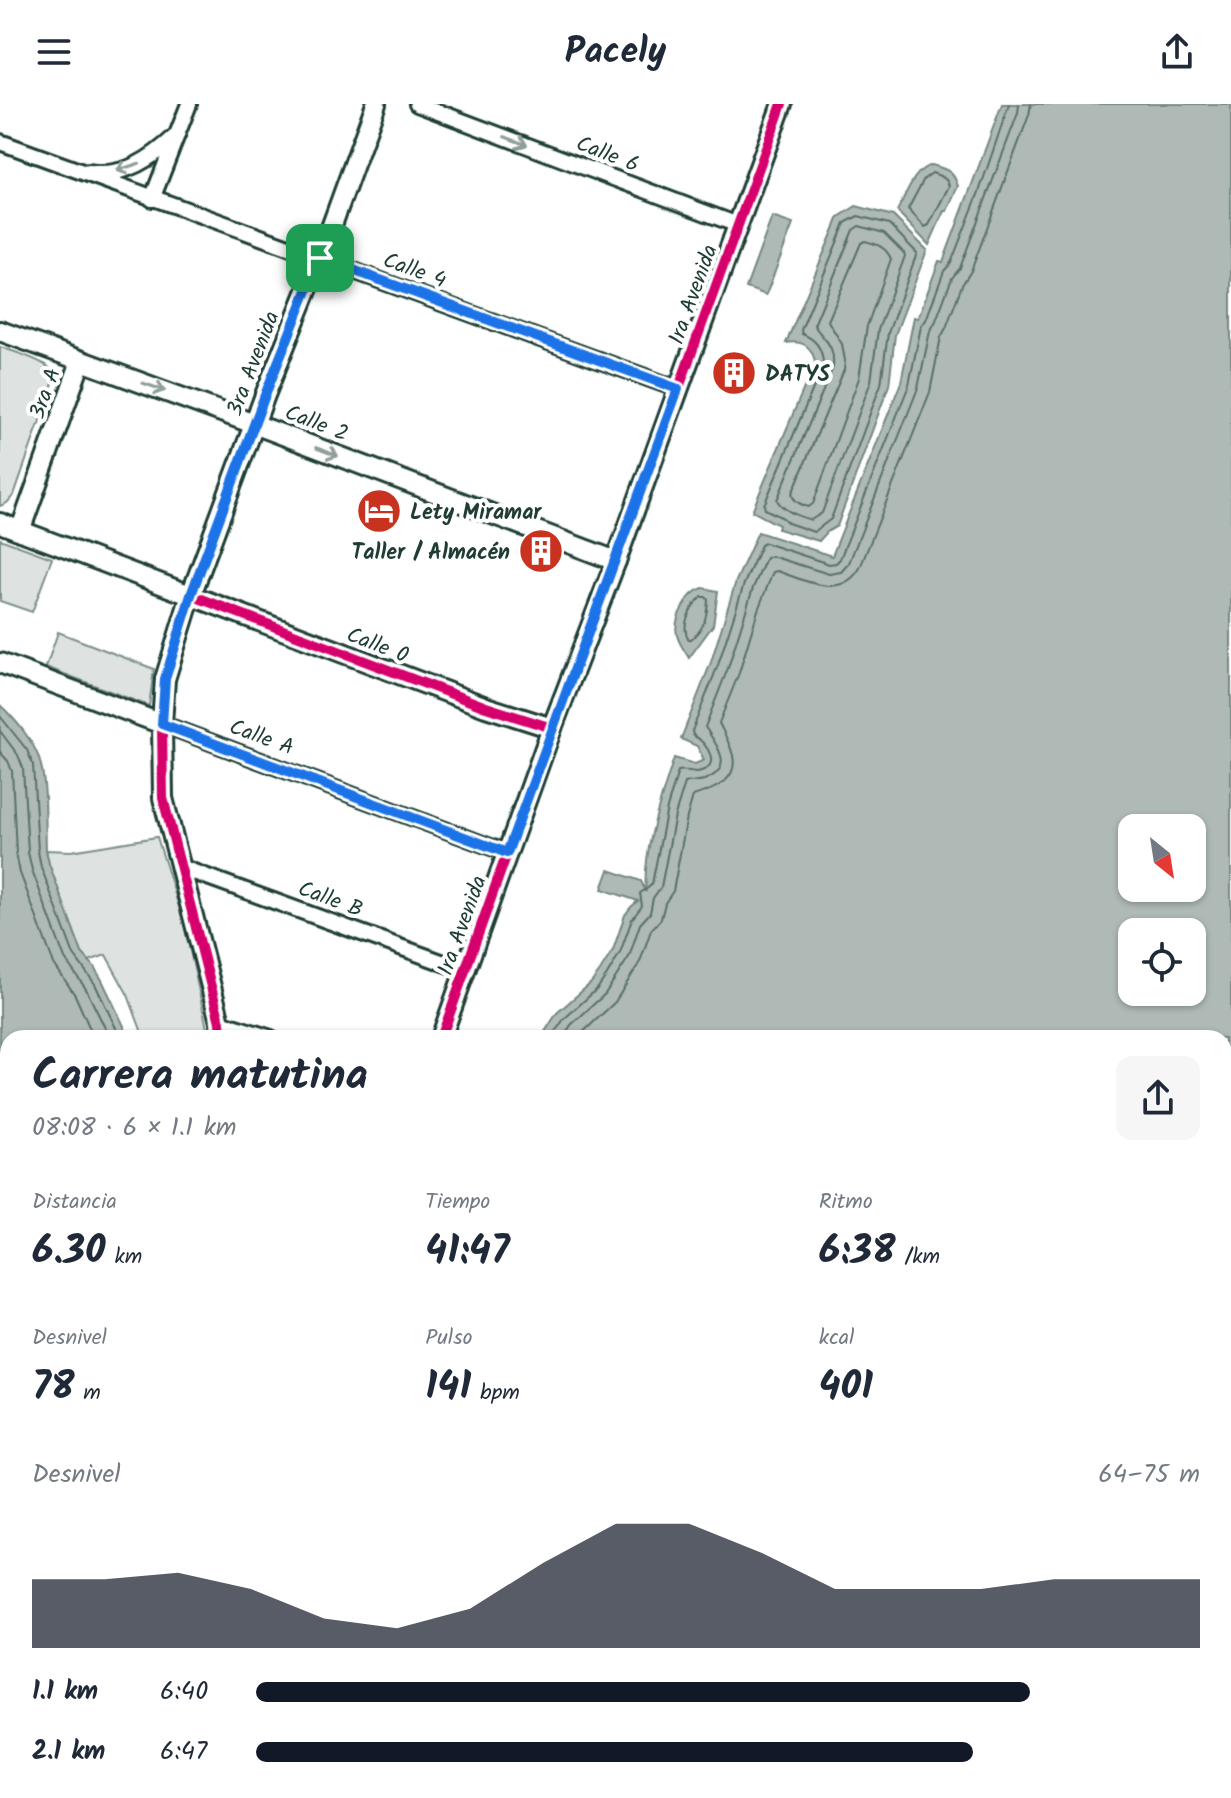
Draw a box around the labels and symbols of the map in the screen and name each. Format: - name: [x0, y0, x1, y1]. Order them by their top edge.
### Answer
- street label: Calle 6: [570, 127, 644, 183]
- one-way arrow: [503, 135, 528, 149]
- one-way arrow: [116, 161, 141, 175]
- pin: [286, 224, 354, 292]
- street label: 1ra Avenida: [660, 240, 729, 350]
- street label: Calle 4: [378, 244, 451, 299]
- street label: 3ra Avenida: [218, 306, 290, 421]
- building icon: DATYS: [710, 349, 758, 397]
- place label: DATYS: [765, 358, 831, 393]
- street label: 3ra A: [21, 363, 72, 424]
- one-way arrow: [141, 381, 166, 396]
- street label: Calle 2: [279, 396, 353, 452]
- one-way arrow: [315, 446, 339, 460]
- hotel icon: Lety Miramar: [355, 487, 403, 535]
- place label: Lety Miramar: [410, 496, 542, 531]
- building icon: Taller / Almacén: [517, 527, 565, 575]
- place label: Taller / Almacén: [351, 536, 510, 571]
- street label: Calle 0: [341, 619, 413, 674]
- street label: Calle A: [224, 711, 298, 766]
- north arrow: [1118, 814, 1206, 902]
- street label: 1ra Avenida: [429, 871, 498, 981]
- street label: Calle B: [293, 872, 368, 928]

